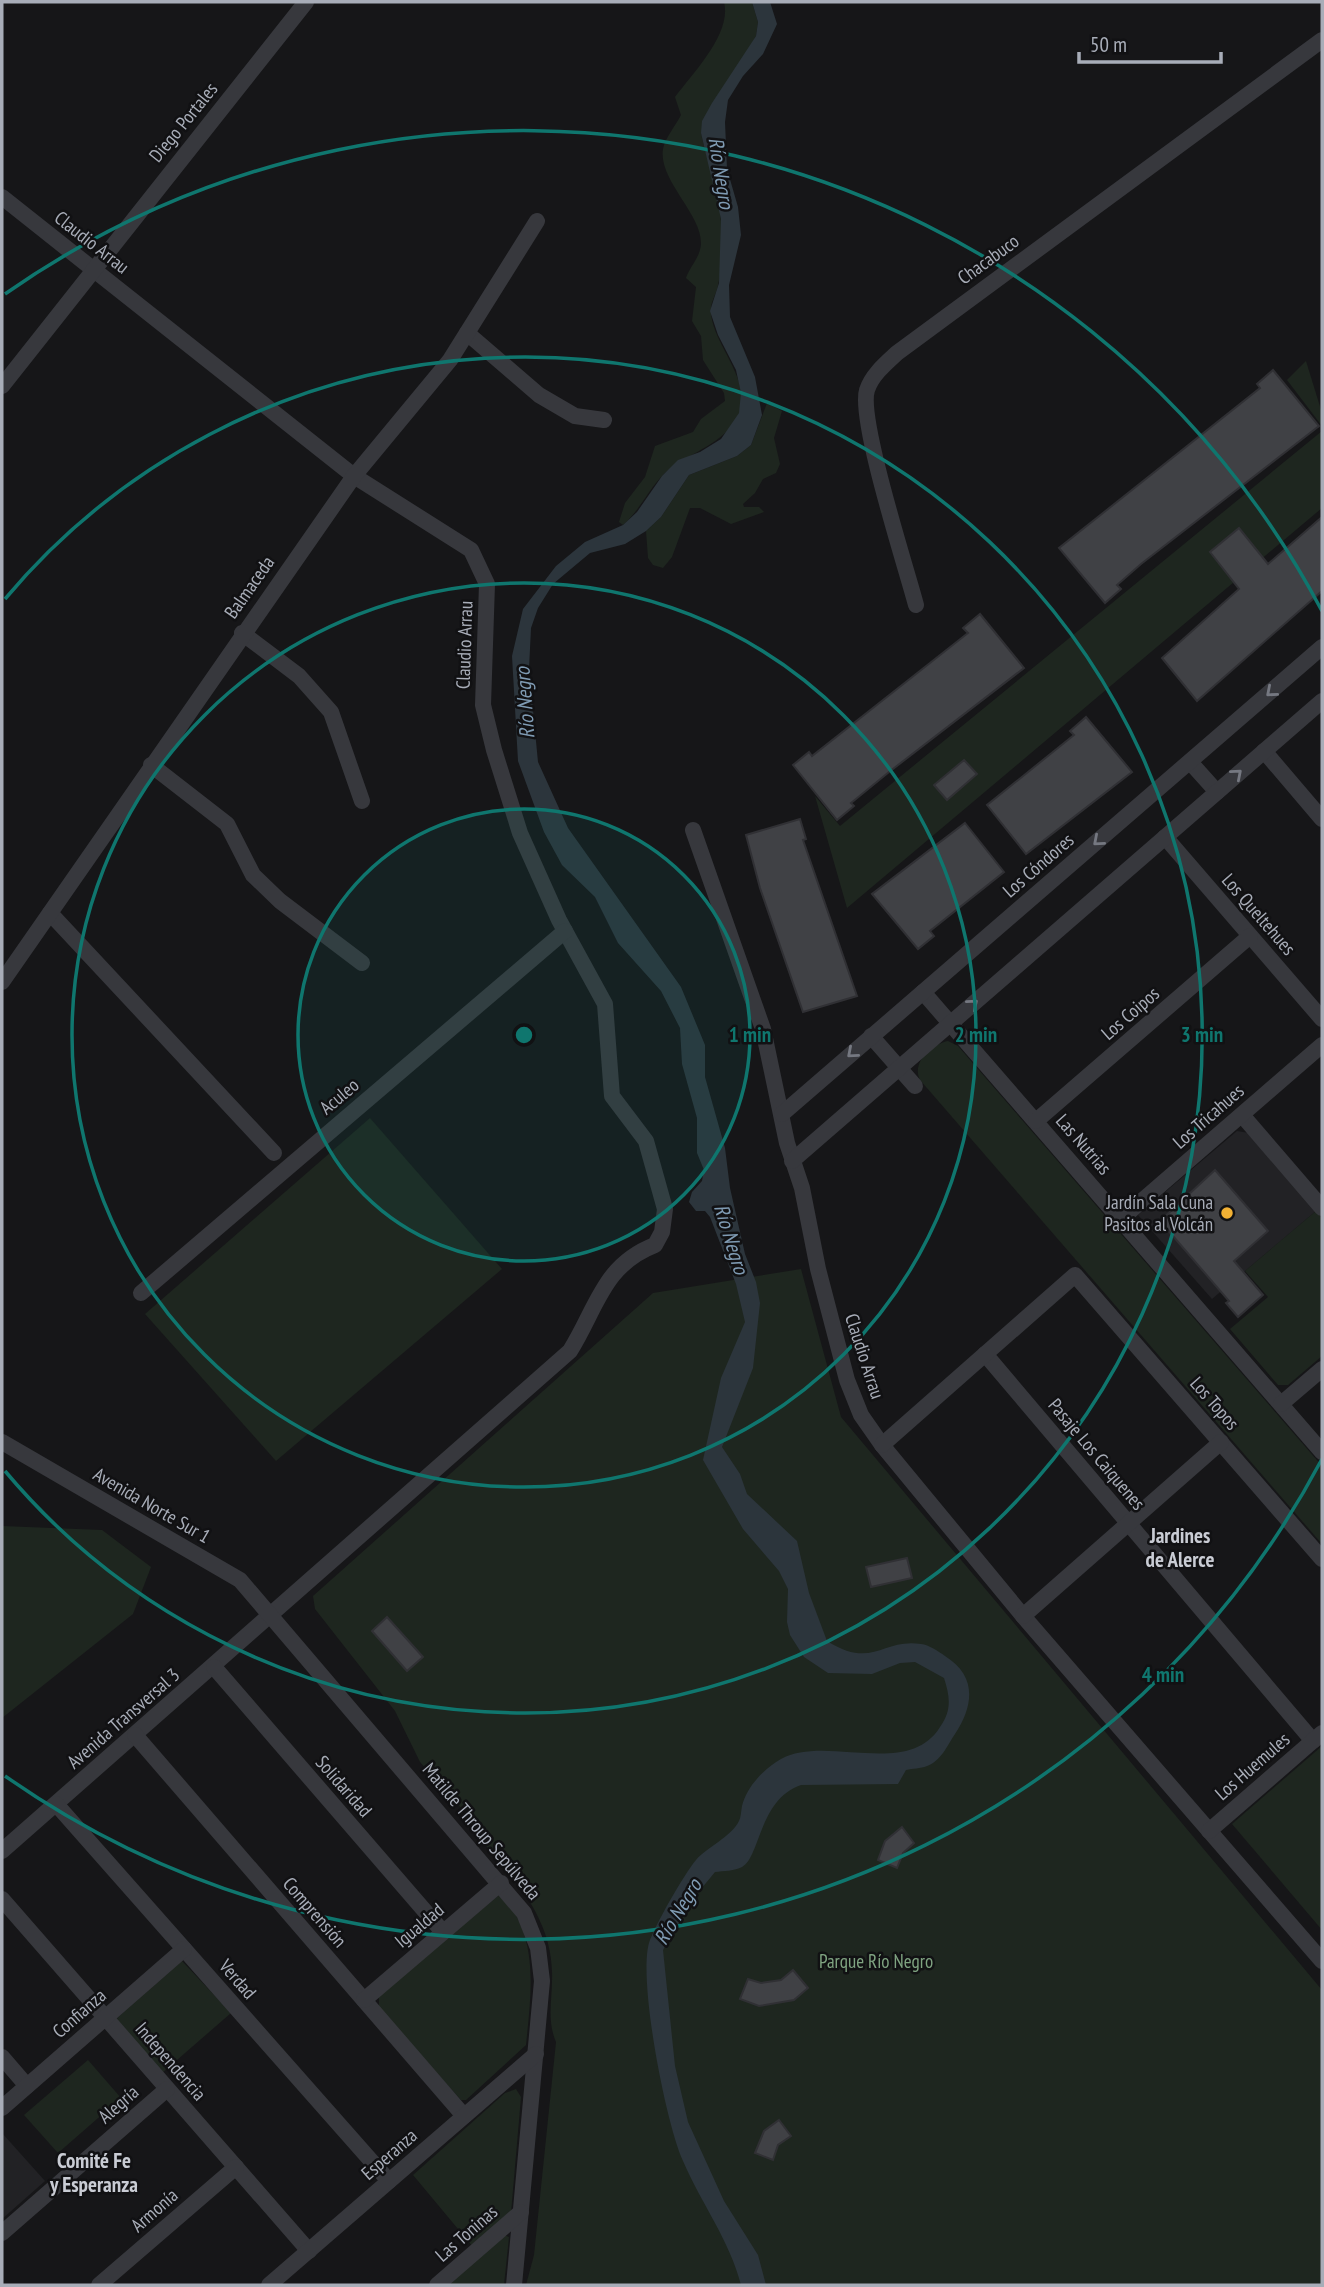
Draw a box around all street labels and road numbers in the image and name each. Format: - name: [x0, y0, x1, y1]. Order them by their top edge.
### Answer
- street label: Diego Portales: [144, 77, 222, 167]
- street label: Claudio Arrau: [50, 205, 134, 279]
- street label: Chacabuco: [953, 229, 1023, 289]
- street label: Balmaceda: [219, 551, 279, 623]
- street label: Claudio Arrau: [450, 600, 478, 690]
- street label: Los Cóndores: [998, 828, 1078, 902]
- street label: Los Queltehues: [1217, 868, 1301, 960]
- street label: Los Coipos: [1096, 981, 1164, 1045]
- street label: Aculeo: [314, 1073, 364, 1119]
- street label: Los Tricahues: [1167, 1079, 1249, 1153]
- street label: Las Nutrias: [1051, 1109, 1117, 1179]
- street label: Claudio Arrau: [840, 1310, 890, 1402]
- street label: Los Topos: [1185, 1371, 1245, 1435]
- street label: Pasaje Los Caiquenes: [1043, 1393, 1151, 1515]
- street label: Avenida Norte Sur 1: [89, 1462, 215, 1548]
- street label: Avenida Transversal 3: [62, 1663, 184, 1773]
- street label: Los Huemules: [1210, 1727, 1294, 1805]
- street label: Solidaridad: [311, 1750, 377, 1822]
- street label: Matilde Throup Sepúlveda: [418, 1757, 546, 1905]
- street label: Comprensión: [278, 1872, 352, 1952]
- street label: Igualdad: [389, 1897, 449, 1953]
- street label: Verdad: [214, 1953, 262, 2004]
- street label: Confianza: [47, 1983, 111, 2043]
- street label: Independencia: [130, 2017, 212, 2105]
- street label: Alegría: [93, 2080, 143, 2128]
- street label: Esperanza: [356, 2123, 422, 2185]
- street label: Armonía: [125, 2183, 183, 2237]
- street label: Las Toninas: [430, 2199, 502, 2267]

